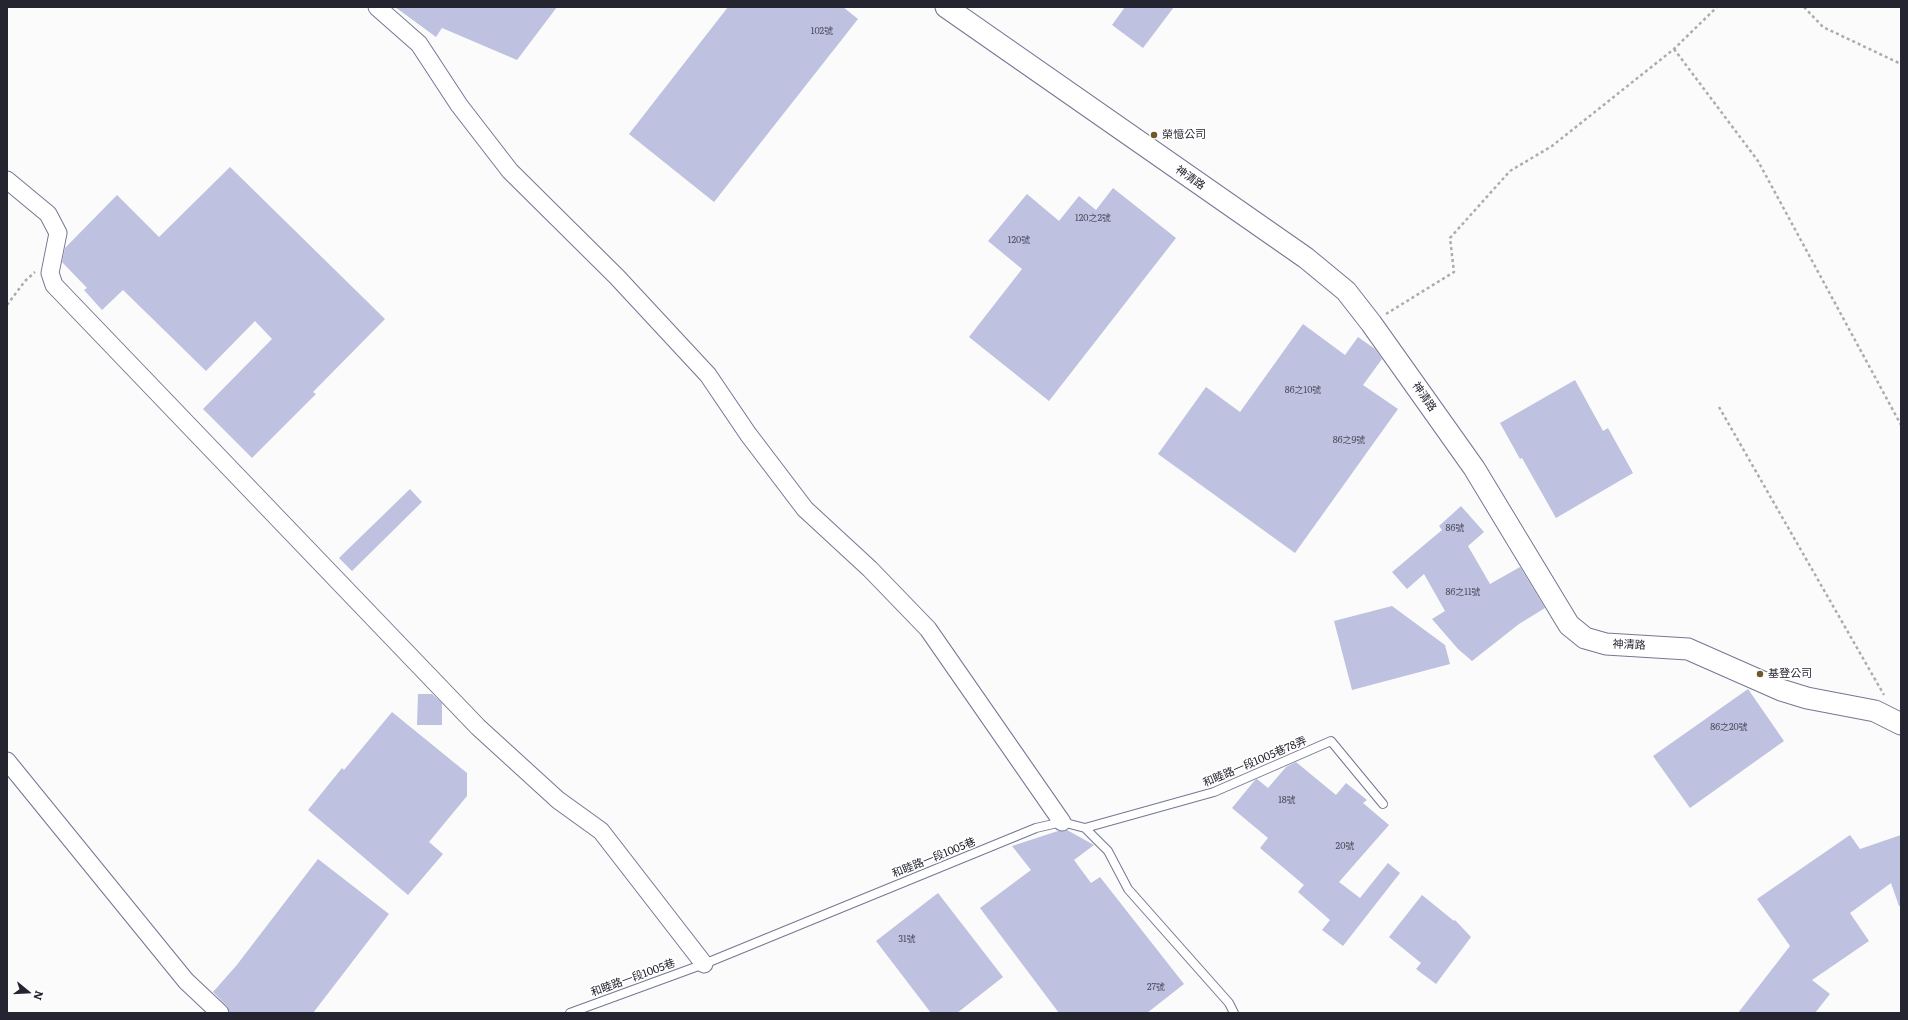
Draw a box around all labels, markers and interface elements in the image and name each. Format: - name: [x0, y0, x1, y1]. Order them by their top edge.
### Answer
- house number: 102號: [811, 26, 833, 36]
- place label: 榮憶公司: [1162, 128, 1206, 142]
- marker: 榮憶公司: [1149, 130, 1159, 140]
- street label: 神清路: [1173, 163, 1207, 193]
- house number: 120之2號: [1075, 213, 1111, 223]
- house number: 120號: [1008, 235, 1030, 245]
- street label: 神清路: [1409, 380, 1439, 414]
- house number: 86之10號: [1285, 385, 1321, 395]
- house number: 86之9號: [1333, 435, 1365, 445]
- house number: 86號: [1446, 523, 1464, 533]
- house number: 86之11號: [1445, 587, 1481, 597]
- street label: 神清路: [1612, 638, 1646, 652]
- place label: 基登公司: [1768, 667, 1812, 681]
- marker: 基登公司: [1755, 669, 1765, 679]
- house number: 86之20號: [1710, 722, 1748, 732]
- street label: 和睦路一段1005巷78弄: [1201, 734, 1309, 790]
- house number: 18號: [1278, 795, 1296, 805]
- street label: 和睦路一段1005巷: [890, 835, 978, 881]
- house number: 20號: [1336, 841, 1354, 851]
- house number: 31號: [898, 934, 916, 944]
- street label: 和睦路一段1005巷: [589, 957, 677, 999]
- north arrow: [8, 972, 48, 1012]
- house number: 27號: [1147, 982, 1165, 992]
- text: N: [30, 989, 48, 1003]

